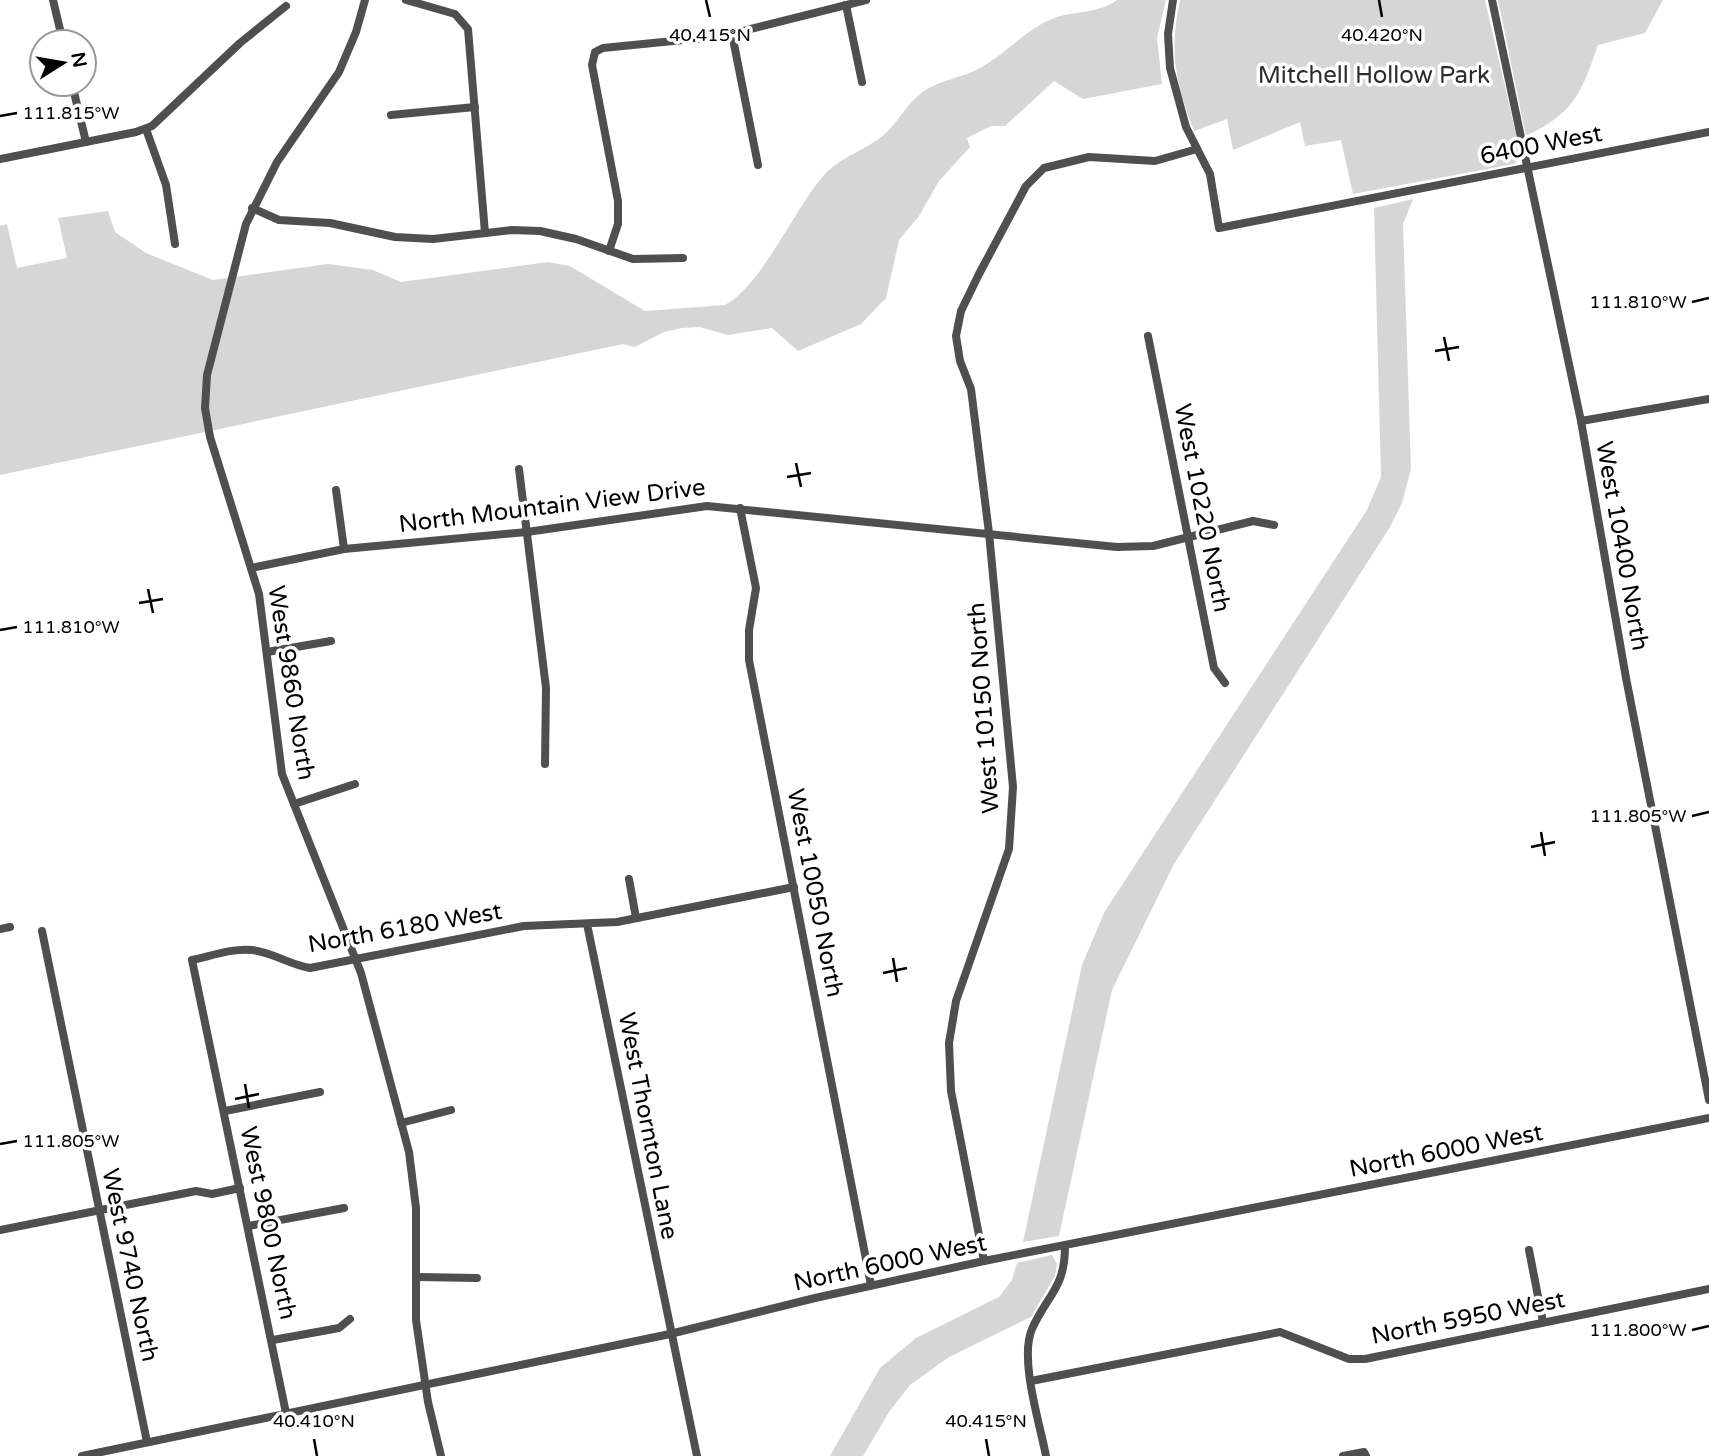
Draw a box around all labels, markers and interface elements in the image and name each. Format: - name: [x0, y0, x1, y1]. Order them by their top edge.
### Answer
- text: 40.415°N: [669, 24, 751, 46]
- text: 40.420°N: [1341, 24, 1423, 46]
- north arrow: [28, 28, 98, 98]
- text: N: [66, 50, 91, 70]
- park label: Mitchell Hollow Park: [1258, 61, 1490, 90]
- text: 111.815°W: [22, 102, 120, 124]
- street label: 6400 West: [1477, 119, 1605, 171]
- text: 111.810°W: [1589, 291, 1687, 313]
- street label: West 10220 North: [1168, 401, 1236, 615]
- street label: West 10400 North: [1589, 439, 1655, 653]
- street label: North Mountain View Drive: [397, 473, 707, 539]
- street label: West 9860 North: [261, 584, 321, 782]
- street label: West 10150 North: [962, 601, 1006, 815]
- text: 111.810°W: [22, 616, 120, 638]
- street label: West 10050 North: [781, 786, 849, 1000]
- text: 111.805°W: [1589, 805, 1687, 827]
- street label: North 6180 West: [306, 897, 504, 959]
- street label: West Thornton Lane: [612, 1010, 684, 1242]
- street label: North 6000 West: [1347, 1118, 1545, 1184]
- street label: West 9800 North: [233, 1124, 303, 1322]
- text: 111.805°W: [22, 1130, 120, 1152]
- street label: West 9740 North: [95, 1166, 165, 1364]
- street label: North 6000 West: [791, 1228, 989, 1298]
- street label: North 5950 West: [1369, 1285, 1567, 1351]
- text: 111.800°W: [1589, 1319, 1687, 1341]
- text: 40.410°N: [273, 1410, 355, 1432]
- text: 40.415°N: [945, 1410, 1027, 1432]

